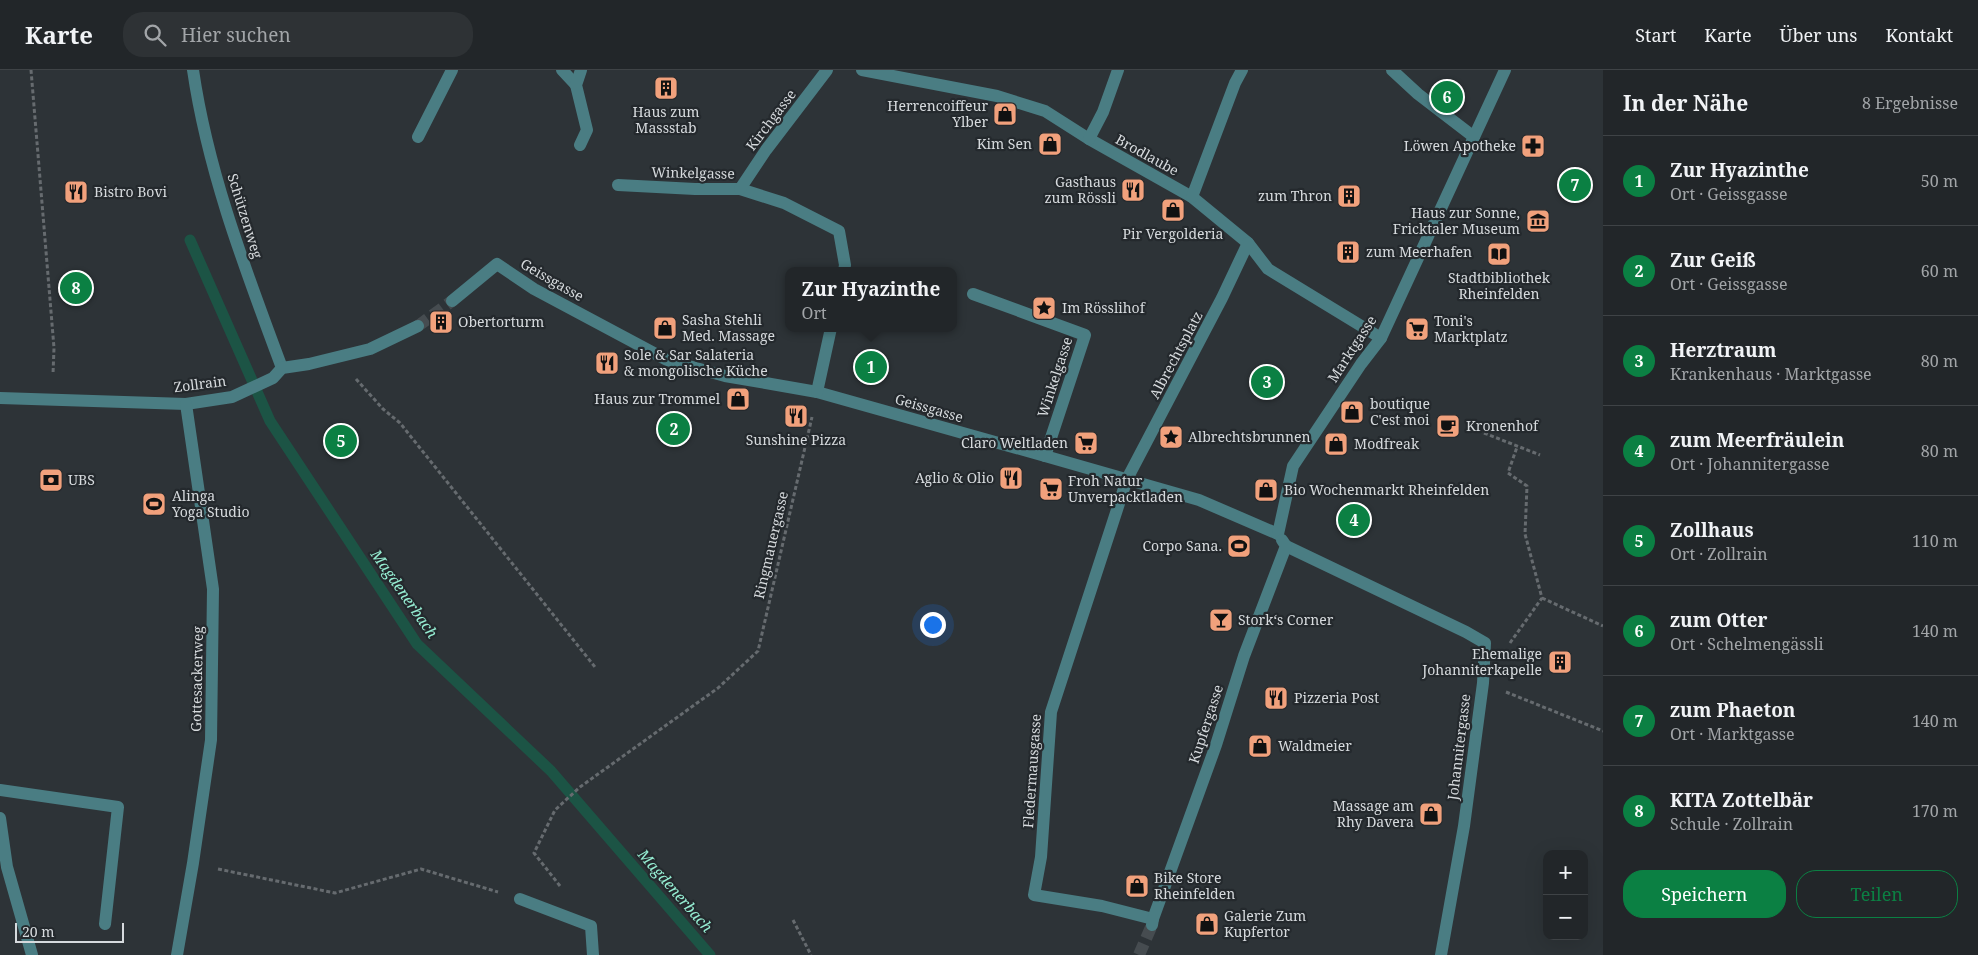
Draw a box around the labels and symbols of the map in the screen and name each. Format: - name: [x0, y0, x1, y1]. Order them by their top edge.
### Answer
- building icon: Haus zum Massstab: [653, 75, 679, 101]
- pin: 6: [1431, 78, 1463, 116]
- street label: Kirchgasse: [741, 85, 800, 154]
- place label: Herrencoiffeur Ylber: [887, 96, 988, 131]
- shop icon: Herrencoiffeur Ylber: [992, 101, 1018, 127]
- place label: Haus zum Massstab: [632, 102, 700, 137]
- street label: Brodlaube: [1112, 129, 1182, 180]
- shop icon: Kim Sen: [1037, 131, 1063, 157]
- pharmacy icon: Löwen Apotheke: [1520, 133, 1546, 159]
- place label: Kim Sen: [977, 134, 1032, 153]
- place label: Löwen Apotheke: [1404, 136, 1516, 155]
- street label: Winkelgasse: [651, 162, 735, 183]
- pin: 7: [1559, 166, 1591, 204]
- street label: Schützenweg: [224, 171, 268, 261]
- place label: Gasthaus zum Rössli: [1044, 172, 1117, 207]
- restaurant icon: Gasthaus zum Rössli: [1120, 177, 1146, 203]
- restaurant icon: Bistro Bovi: [63, 179, 89, 205]
- place label: Bistro Bovi: [94, 182, 168, 201]
- building icon: zum Thron: [1336, 183, 1362, 209]
- place label: zum Thron: [1258, 186, 1332, 205]
- shop icon: Pir Vergolderia: [1160, 197, 1186, 223]
- place label: Haus zur Sonne, Fricktaler Museum: [1393, 203, 1520, 238]
- museum icon: Haus zur Sonne, Fricktaler Museum: [1525, 208, 1551, 234]
- place label: Pir Vergolderia: [1123, 224, 1224, 243]
- building icon: zum Meerhafen: [1335, 239, 1361, 265]
- library icon: Stadtbibliothek Rheinfelden: [1486, 241, 1512, 267]
- place label: zum Meerhafen: [1366, 242, 1472, 261]
- street label: Geissgasse: [517, 254, 587, 305]
- place label: Stadtbibliothek Rheinfelden: [1448, 268, 1551, 303]
- pin: 8: [60, 269, 92, 307]
- place icon: Im Rösslihof: [1031, 295, 1057, 321]
- place label: Im Rösslihof: [1062, 298, 1147, 317]
- street label: Albrechtsplatz: [1144, 308, 1207, 402]
- building icon: Obertorturm: [428, 309, 454, 335]
- place label: Sasha Stehli Med. Massage: [682, 310, 775, 345]
- place label: Toni's Marktplatz: [1434, 311, 1508, 346]
- place label: Obertorturm: [458, 312, 544, 331]
- street label: Marktgasse: [1323, 312, 1380, 386]
- shop icon: Sasha Stehli Med. Massage: [652, 315, 678, 341]
- supermarket icon: Toni's Marktplatz: [1404, 316, 1430, 342]
- street label: Winkelgasse: [1033, 334, 1076, 419]
- place label: Sole & Sar Salateria & mongolische Küche: [624, 345, 768, 380]
- pin: 1: [855, 348, 887, 386]
- restaurant icon: Sole & Sar Salateria & mongolische Küche: [594, 350, 620, 376]
- pin: 3: [1251, 363, 1283, 401]
- street label: Zollrain: [173, 371, 227, 396]
- shop icon: Haus zur Trommel: [725, 386, 751, 412]
- place label: Haus zur Trommel: [594, 389, 721, 408]
- street label: Geissgasse: [893, 389, 965, 426]
- place label: boutique C'est moi: [1370, 394, 1430, 429]
- shop icon: boutique C'est moi: [1339, 399, 1365, 425]
- restaurant icon: Sunshine Pizza: [783, 403, 809, 429]
- pin: 2: [658, 410, 690, 448]
- cafe icon: Kronenhof: [1435, 413, 1461, 439]
- place label: Kronenhof: [1466, 416, 1540, 435]
- pin: 5: [325, 422, 357, 460]
- place icon: Albrechtsbrunnen: [1158, 424, 1184, 450]
- place label: Albrechtsbrunnen: [1188, 427, 1311, 446]
- place label: Sunshine Pizza: [746, 430, 846, 449]
- supermarket icon: Claro Weltladen: [1073, 430, 1099, 456]
- shop icon: Modfreak: [1323, 431, 1349, 457]
- place label: Claro Weltladen: [961, 433, 1068, 452]
- place label: Modfreak: [1354, 434, 1420, 453]
- restaurant icon: Aglio & Olio: [998, 465, 1024, 491]
- bank icon: UBS: [38, 467, 64, 493]
- place label: Aglio & Olio: [915, 468, 994, 487]
- place label: UBS: [68, 470, 95, 489]
- place label: Froh Natur Unverpacktladen: [1068, 471, 1183, 506]
- supermarket icon: Froh Natur Unverpacktladen: [1038, 476, 1064, 502]
- shop icon: Bio Wochenmarkt Rheinfelden: [1253, 477, 1279, 503]
- place label: Bio Wochenmarkt Rheinfelden: [1284, 480, 1489, 499]
- place label: Alinga Yoga Studio: [171, 486, 250, 521]
- street label: Ringmauergasse: [749, 489, 792, 601]
- sports icon: Alinga Yoga Studio: [141, 491, 167, 517]
- pin: 4: [1338, 501, 1370, 539]
- sports icon: Corpo Sana.: [1226, 533, 1252, 559]
- place label: Corpo Sana.: [1143, 536, 1222, 555]
- water label: Magdenerbach: [366, 544, 443, 642]
- bar icon: Stork‘s Corner: [1208, 607, 1234, 633]
- place label: Stork‘s Corner: [1238, 610, 1334, 629]
- your location: [920, 612, 946, 638]
- street label: Gottesackerweg: [186, 626, 207, 732]
- place label: Ehemalige Johanniterkapelle: [1421, 644, 1542, 679]
- building icon: Ehemalige Johanniterkapelle: [1547, 649, 1573, 675]
- street label: Kupfergasse: [1184, 682, 1227, 766]
- restaurant icon: Pizzeria Post: [1263, 685, 1289, 711]
- place label: Pizzeria Post: [1294, 688, 1379, 707]
- street label: Johannitergasse: [1442, 693, 1474, 802]
- street label: Fledermausgasse: [1018, 713, 1045, 829]
- shop icon: Waldmeier: [1247, 733, 1273, 759]
- place label: Waldmeier: [1278, 736, 1352, 755]
- place label: Massage am Rhy Davera: [1333, 796, 1414, 831]
- shop icon: Massage am Rhy Davera: [1418, 801, 1444, 827]
- water label: Magdenerbach: [633, 844, 717, 936]
- place label: Bike Store Rheinfelden: [1154, 868, 1235, 903]
- shop icon: Bike Store Rheinfelden: [1124, 873, 1150, 899]
- place label: Galerie Zum Kupfertor: [1224, 906, 1306, 941]
- shop icon: Galerie Zum Kupfertor: [1194, 911, 1220, 937]
- scale bar: [15, 920, 124, 943]

